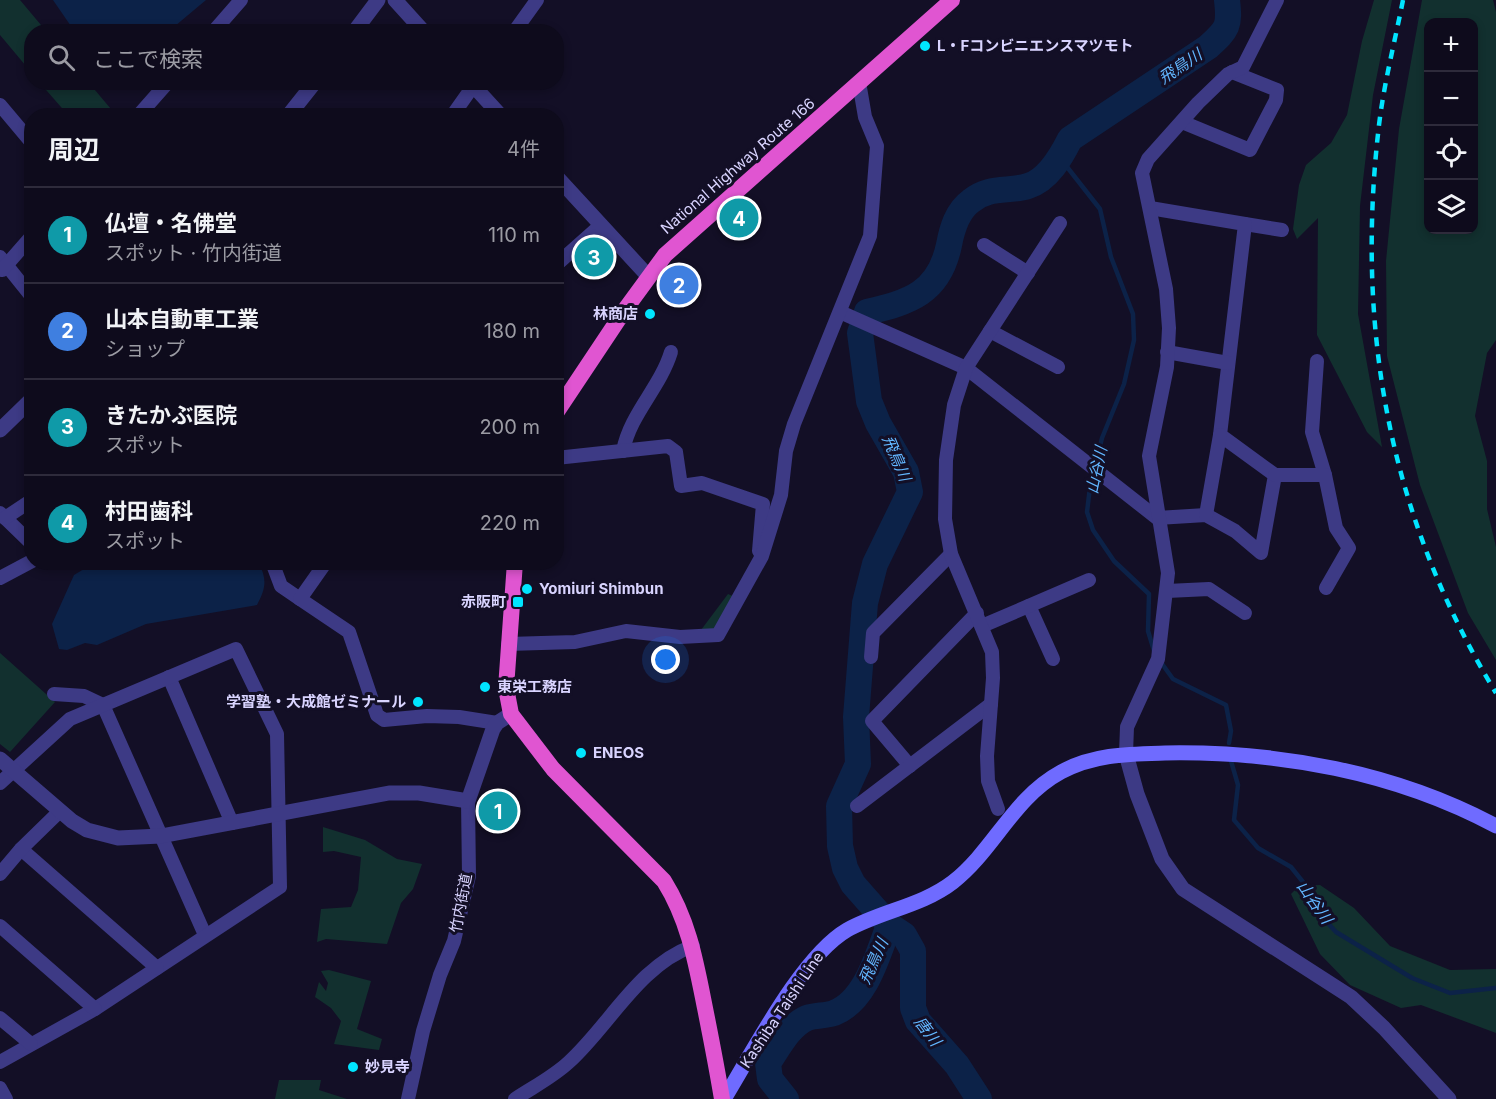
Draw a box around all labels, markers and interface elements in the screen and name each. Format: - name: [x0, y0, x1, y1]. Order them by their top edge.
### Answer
- map controls: [1424, 18, 1478, 234]
- button: +: [1424, 18, 1478, 72]
- search box: [24, 24, 564, 90]
- place label: L・Fコンビニエンスマツモト: [937, 36, 1134, 55]
- marker: L・Fコンビニエンスマツモト: [918, 39, 932, 53]
- icon: search: [45, 41, 78, 74]
- water label: 飛鳥川: [1155, 43, 1207, 88]
- text: ここで検索: [93, 46, 203, 72]
- button: −: [1424, 72, 1478, 126]
- street label: National Highway Route 166: [657, 93, 819, 238]
- button: locate: [1424, 126, 1478, 180]
- text: 周辺: [48, 134, 100, 165]
- text: 4件: [507, 137, 540, 161]
- button: layers: [1424, 180, 1478, 234]
- pin: 4: [720, 196, 758, 240]
- text: 仏壇・名佛堂: [105, 210, 237, 236]
- text: 1: [63, 223, 72, 247]
- text: 110 m: [488, 223, 540, 247]
- pin: 3: [574, 234, 614, 280]
- text: スポット · 竹内街道: [105, 241, 282, 265]
- pin: 2: [660, 262, 698, 308]
- place label: 林商店: [593, 304, 638, 323]
- text: 山本自動車工業: [105, 306, 259, 332]
- marker: 林商店: [643, 307, 657, 321]
- text: 2: [61, 319, 74, 343]
- text: 180 m: [484, 319, 540, 343]
- text: ショップ: [105, 337, 185, 361]
- text: きたかぶ医院: [105, 402, 237, 428]
- text: 3: [61, 415, 74, 439]
- text: 200 m: [479, 415, 540, 439]
- water label: 飛鳥川: [878, 432, 916, 486]
- text: スポット: [105, 433, 185, 457]
- water label: 山谷川: [1081, 442, 1111, 496]
- text: 村田歯科: [105, 498, 193, 524]
- text: 4: [61, 511, 74, 535]
- text: 220 m: [480, 511, 540, 535]
- text: スポット: [105, 529, 185, 553]
- place label: Yomiuri Shimbun: [539, 579, 664, 598]
- marker: Yomiuri Shimbun: [520, 582, 534, 596]
- place label: 赤阪町: [461, 592, 506, 611]
- marker: 赤阪町: [511, 595, 525, 609]
- your location: [651, 645, 680, 674]
- place label: 東栄工務店: [497, 677, 572, 696]
- marker: 東栄工務店: [478, 680, 492, 694]
- place label: 学習塾・大成館ゼミナール: [226, 692, 406, 711]
- marker: 学習塾・大成館ゼミナール: [411, 695, 425, 709]
- place label: ENEOS: [593, 743, 644, 762]
- marker: ENEOS: [574, 746, 588, 760]
- pin: 1: [478, 788, 518, 834]
- street label: 竹内街道: [445, 872, 476, 934]
- water label: 山谷川: [1293, 877, 1338, 929]
- water label: 飛鳥川: [854, 933, 893, 987]
- street label: Kashiba Taishi Line: [736, 948, 827, 1071]
- water label: 唐川: [910, 1012, 947, 1051]
- place label: 妙見寺: [365, 1057, 410, 1076]
- marker: 妙見寺: [346, 1060, 360, 1074]

